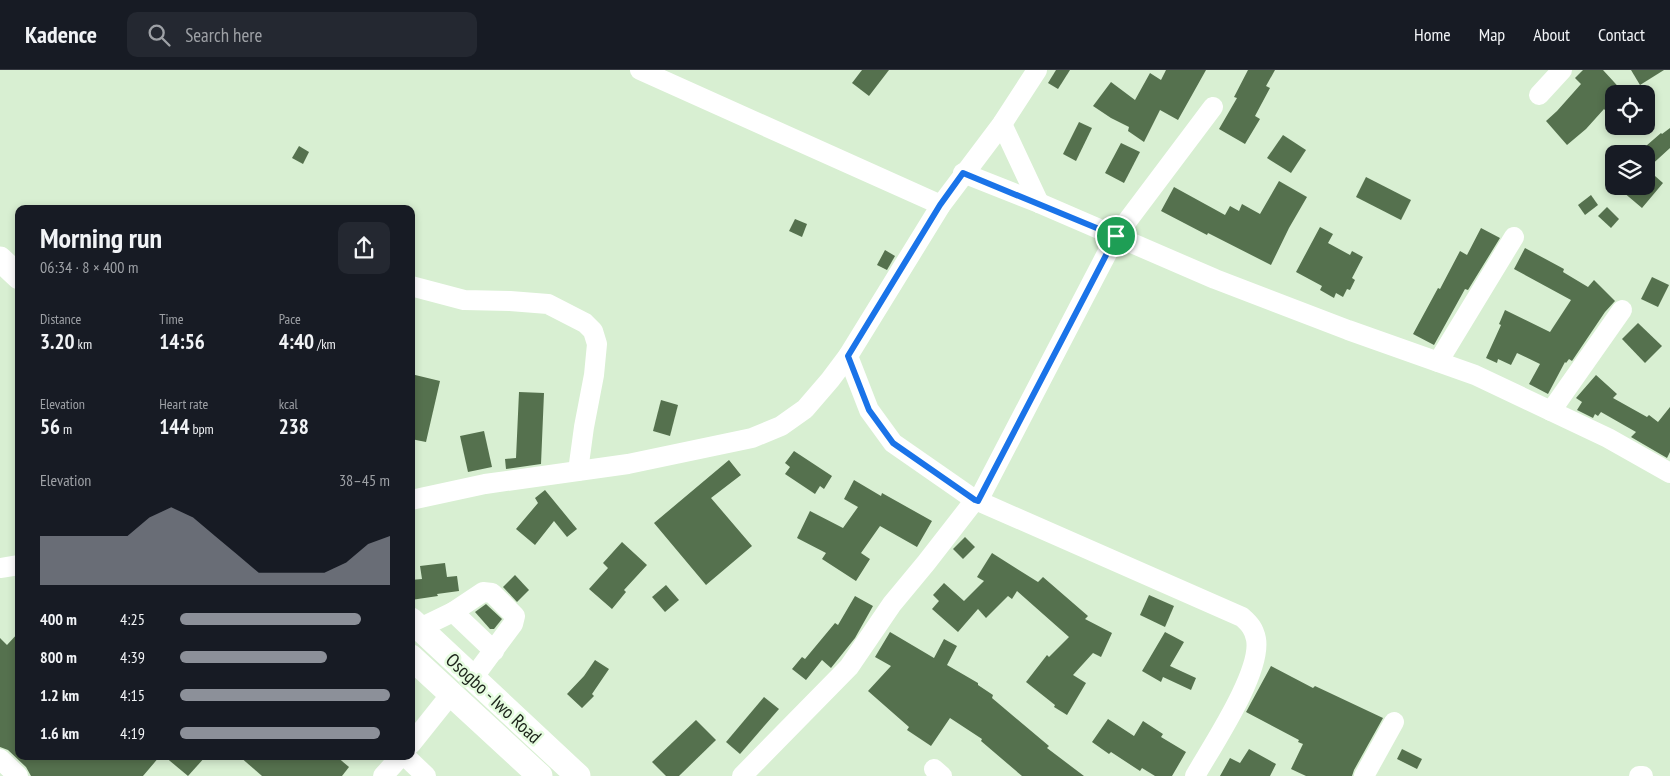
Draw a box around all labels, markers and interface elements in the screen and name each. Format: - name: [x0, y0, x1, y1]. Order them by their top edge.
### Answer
- search box: [127, 12, 477, 57]
- text: Kadence: [25, 19, 97, 50]
- icon: search: [145, 21, 173, 49]
- text: Search here: [185, 23, 262, 47]
- text: Home: [1414, 23, 1451, 46]
- text: Map: [1479, 23, 1505, 46]
- text: About: [1533, 23, 1570, 46]
- text: Contact: [1598, 23, 1645, 46]
- map controls: [1605, 85, 1655, 195]
- button: locate: [1605, 85, 1655, 135]
- button: layers: [1605, 145, 1655, 195]
- pin: [1095, 215, 1137, 257]
- text: Morning run: [40, 219, 162, 256]
- button: share: [338, 222, 390, 274]
- icon: arrive: [1102, 222, 1130, 250]
- text: 06:34 · 8 × 400 m: [40, 257, 138, 277]
- text: Distance: [40, 310, 81, 328]
- text: Time: [159, 310, 184, 328]
- text: Pace: [279, 310, 301, 328]
- text: 3.20: [40, 328, 75, 355]
- text: 14:56: [159, 328, 205, 355]
- text: 4:40: [279, 328, 314, 355]
- text: km: [75, 335, 92, 353]
- text: /km: [314, 335, 336, 353]
- text: Elevation: [40, 395, 85, 413]
- text: Heart rate: [159, 395, 208, 413]
- text: kcal: [279, 395, 298, 413]
- text: 56: [40, 413, 60, 440]
- text: 144: [159, 413, 189, 440]
- text: 238: [279, 413, 309, 440]
- text: m: [60, 420, 72, 438]
- text: bpm: [189, 420, 214, 438]
- text: Elevation: [40, 470, 91, 490]
- text: 38–45 m: [339, 470, 390, 490]
- text: 400 m: [40, 609, 77, 629]
- text: 4:25: [120, 609, 145, 629]
- text: 800 m: [40, 647, 77, 667]
- text: 4:39: [120, 647, 145, 667]
- street label: Osogbo - Iwo Road: [441, 648, 547, 748]
- text: 1.2 km: [40, 685, 79, 705]
- text: 4:15: [120, 685, 145, 705]
- text: 1.6 km: [40, 723, 79, 743]
- text: 4:19: [120, 723, 145, 743]

